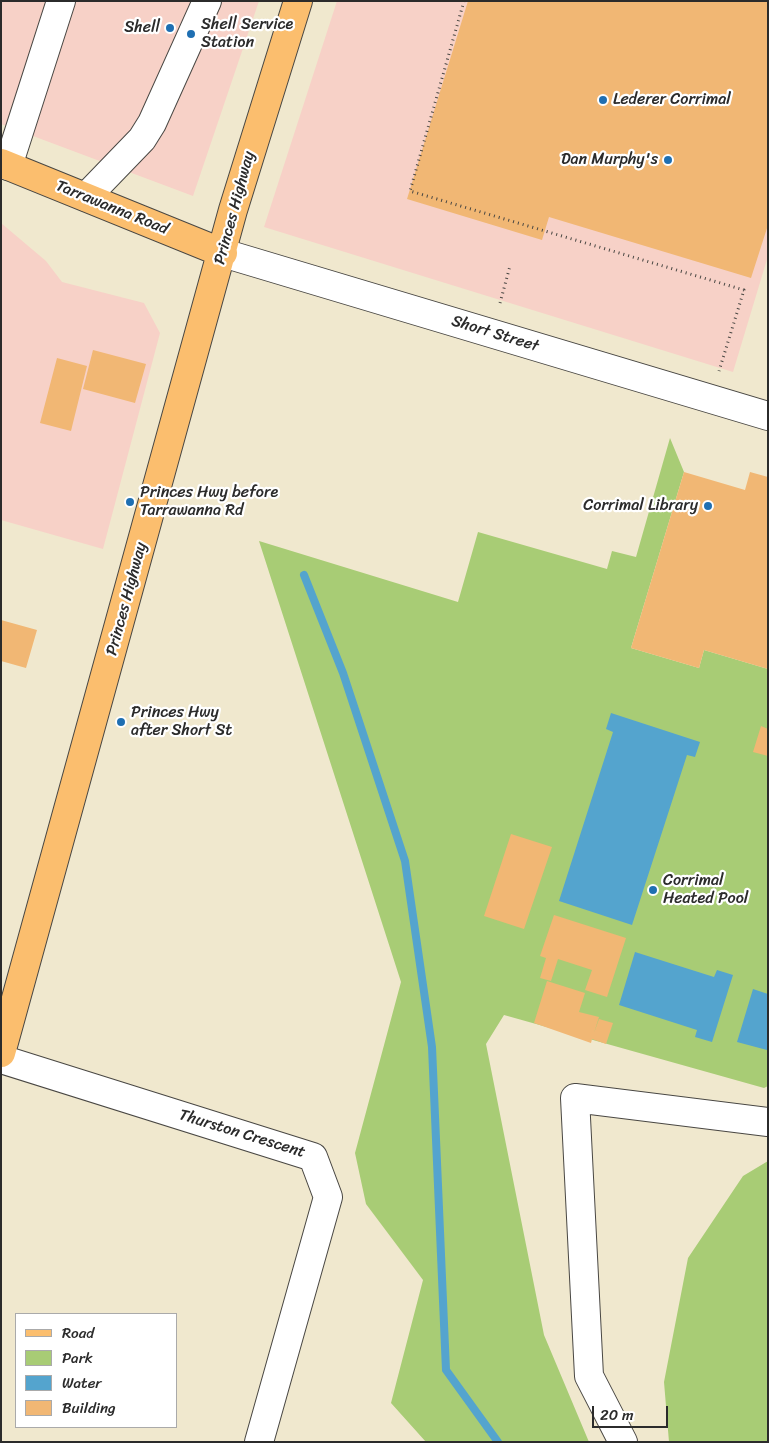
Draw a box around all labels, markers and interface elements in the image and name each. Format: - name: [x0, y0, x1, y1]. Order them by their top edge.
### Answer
- place label: Shell Service Station: [201, 15, 293, 53]
- place label: Shell: [124, 18, 160, 38]
- marker: Shell: [164, 22, 176, 34]
- marker: Shell Service Station: [185, 28, 197, 40]
- place label: Lederer Corrimal: [613, 90, 731, 110]
- marker: Lederer Corrimal: [597, 94, 609, 106]
- street label: Princes Highway: [211, 149, 259, 267]
- place label: Dan Murphy's: [561, 150, 658, 170]
- marker: Dan Murphy's: [662, 154, 674, 166]
- street label: Tarrawanna Road: [53, 177, 171, 239]
- street label: Short Street: [449, 312, 541, 356]
- place label: Princes Hwy before Tarrawanna Rd: [140, 483, 278, 521]
- marker: Princes Hwy before Tarrawanna Rd: [124, 496, 136, 508]
- place label: Corrimal Library: [583, 496, 698, 516]
- marker: Corrimal Library: [702, 500, 714, 512]
- street label: Princes Highway: [103, 540, 151, 658]
- place label: Princes Hwy after Short St: [131, 703, 232, 741]
- marker: Princes Hwy after Short St: [115, 716, 127, 728]
- place label: Corrimal Heated Pool: [663, 871, 748, 909]
- marker: Corrimal Heated Pool: [647, 884, 659, 896]
- street label: Thurston Crescent: [177, 1106, 307, 1162]
- legend: [15, 1313, 178, 1428]
- text: Road: [62, 1320, 94, 1346]
- text: Park: [62, 1345, 93, 1371]
- text: Water: [62, 1370, 102, 1396]
- text: Building: [62, 1395, 116, 1421]
- scale bar: [594, 1396, 670, 1428]
- text: 20 m: [600, 1402, 634, 1428]

